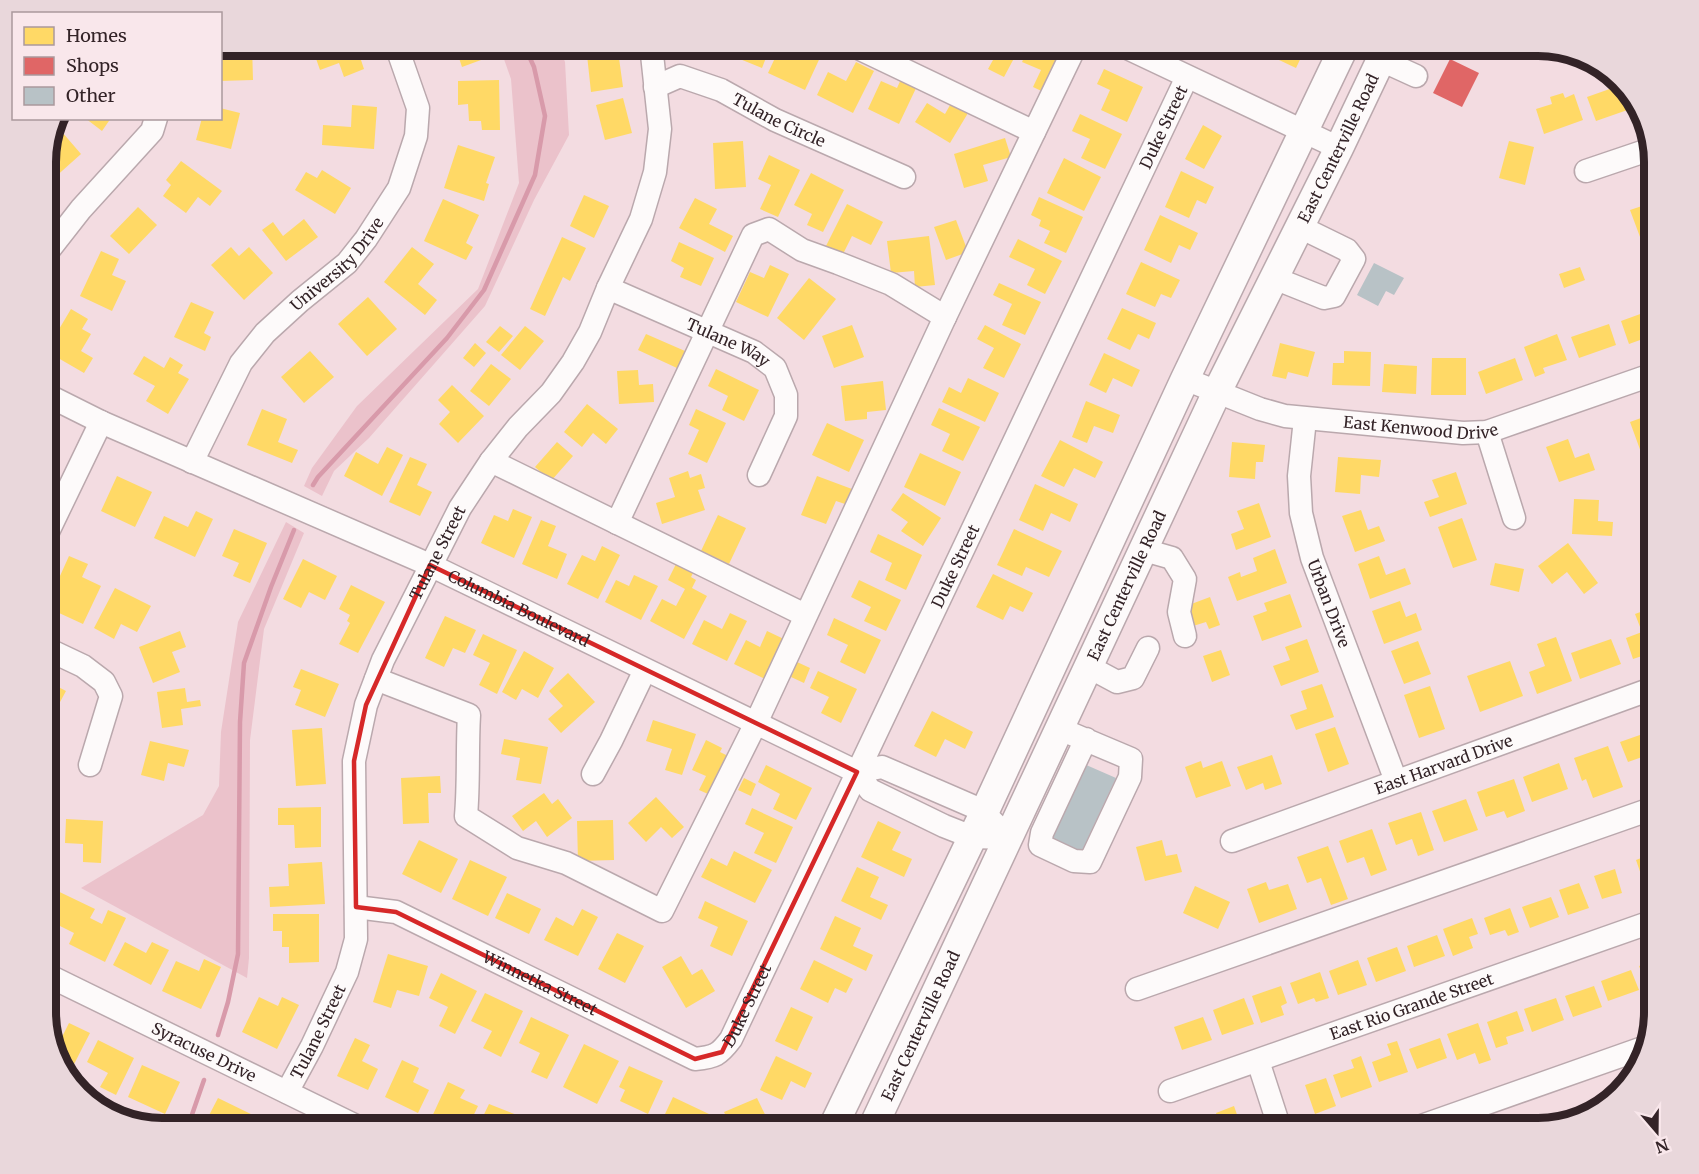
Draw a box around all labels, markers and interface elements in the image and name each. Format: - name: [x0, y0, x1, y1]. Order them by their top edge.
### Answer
- legend: [12, 12, 222, 120]
- text: Homes: [66, 24, 127, 47]
- text: Shops: [66, 54, 119, 77]
- street label: East Centerville Road: [1293, 70, 1383, 226]
- street label: Duke Street: [1135, 81, 1192, 172]
- text: Other: [66, 84, 116, 107]
- street label: Tulane Circle: [729, 88, 829, 151]
- street label: University Drive: [286, 213, 388, 315]
- street label: Tulane Way: [684, 314, 775, 371]
- street label: East Kenwood Drive: [1342, 412, 1501, 443]
- street label: Tulane Street: [405, 502, 470, 603]
- street label: East Centerville Road: [1083, 507, 1170, 664]
- street label: Duke Street: [927, 521, 984, 611]
- street label: Urban Drive: [1303, 556, 1355, 650]
- street label: Columbia Boulevard: [445, 565, 593, 651]
- street label: East Harvard Drive: [1372, 730, 1515, 799]
- street label: Winnetka Street: [479, 946, 601, 1020]
- street label: East Centerville Road: [877, 947, 964, 1104]
- street label: Duke Street: [718, 960, 776, 1051]
- street label: East Rio Grande Street: [1327, 968, 1497, 1044]
- street label: Tulane Street: [286, 980, 350, 1082]
- street label: Syracuse Drive: [148, 1018, 260, 1086]
- north arrow: [1627, 1102, 1687, 1162]
- text: N: [1652, 1135, 1671, 1158]

